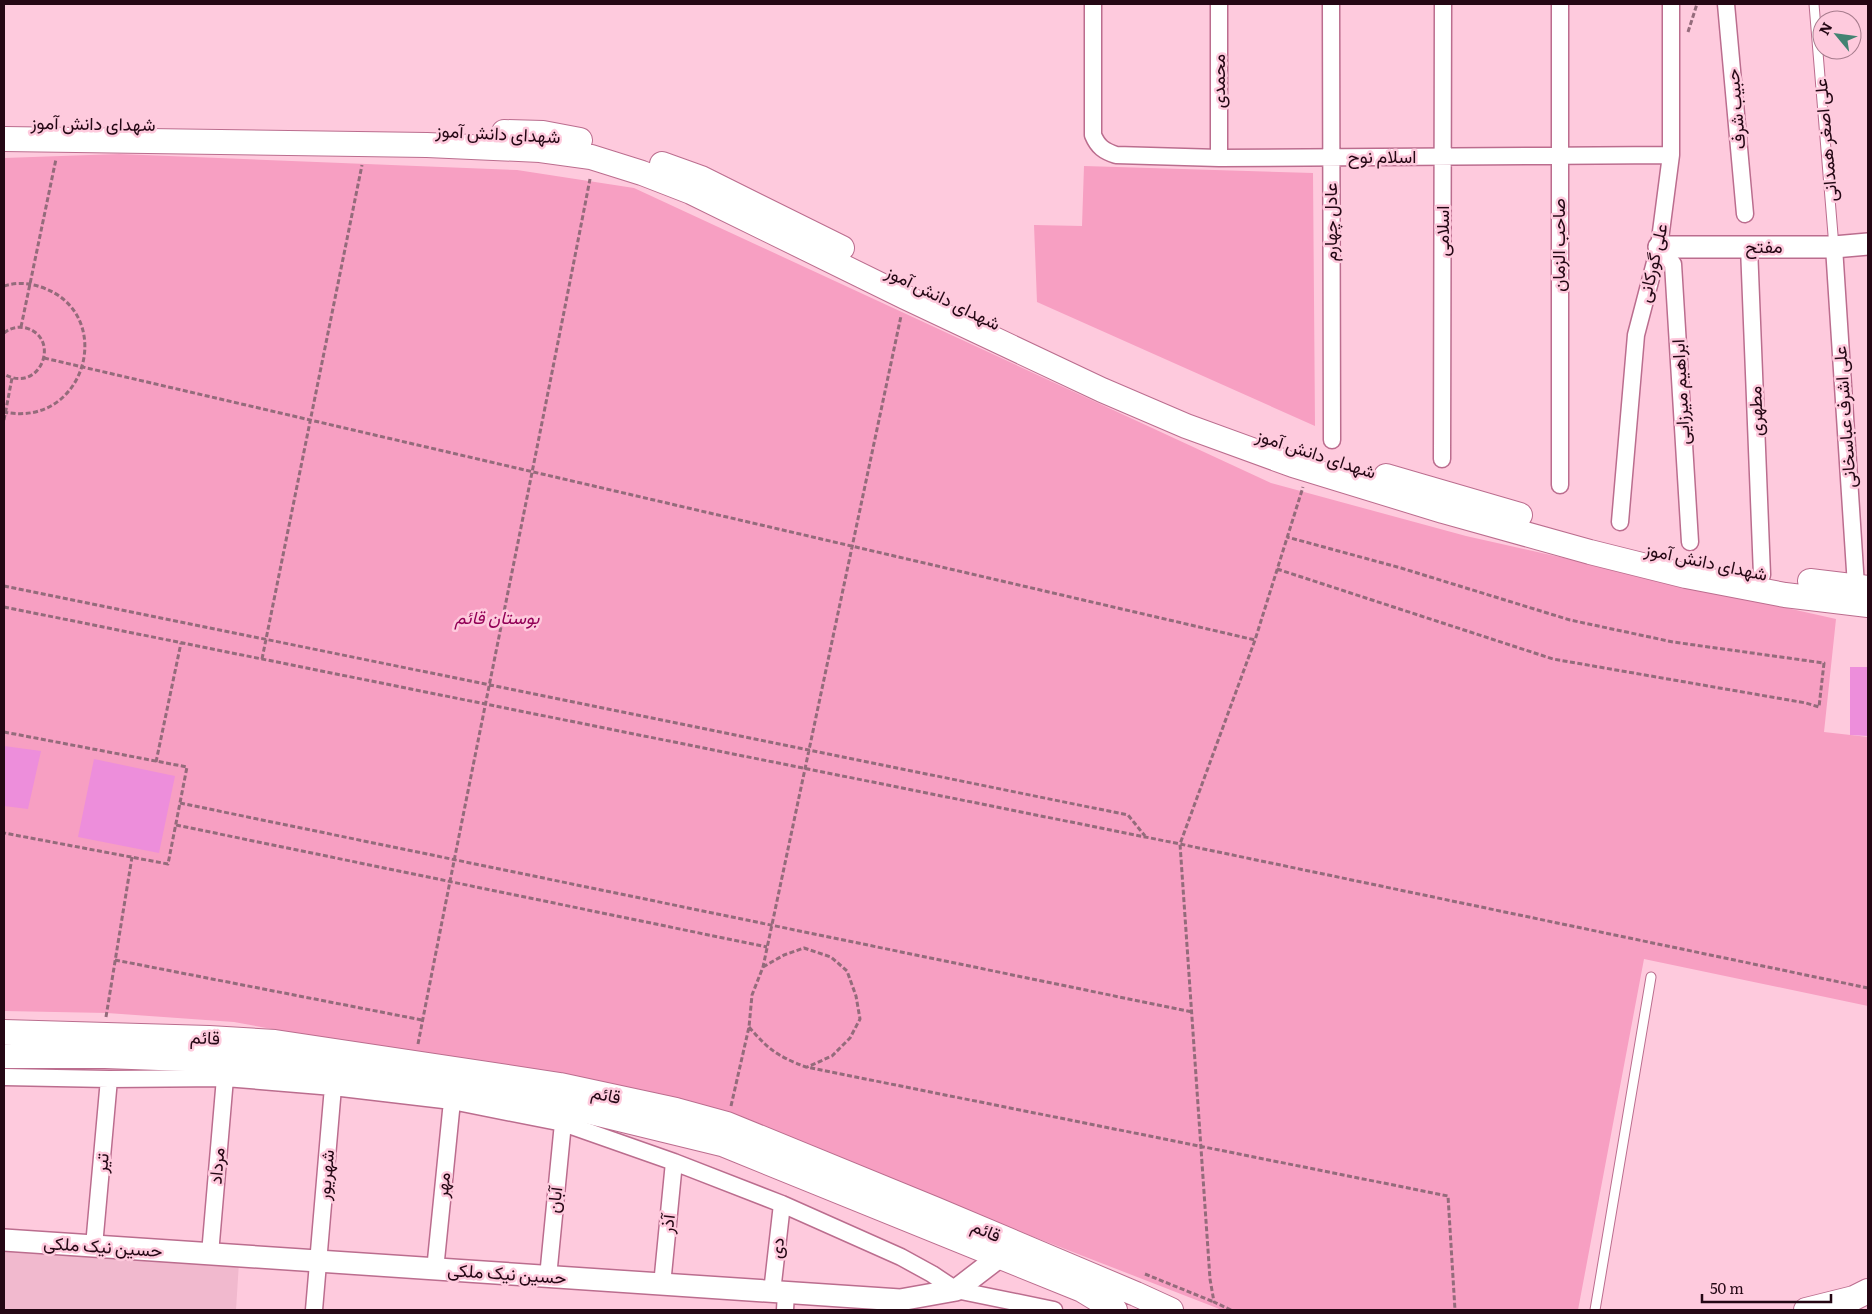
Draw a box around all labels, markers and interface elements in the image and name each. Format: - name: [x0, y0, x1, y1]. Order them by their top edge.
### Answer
- north arrow: [1812, 10, 1862, 60]
- text: N: [1813, 18, 1836, 38]
- street label: محمدی: [1204, 54, 1231, 108]
- street label: حبیب شرف: [1718, 68, 1751, 150]
- street label: علی اصغر همدانی: [1806, 77, 1843, 203]
- street label: شهدای دانش آموز: [29, 108, 156, 137]
- street label: شهدای دانش آموز: [434, 116, 561, 149]
- street label: اسلام نوح: [1348, 142, 1416, 169]
- street label: عادل چهارم: [1316, 182, 1343, 262]
- street label: صاحب الزمان: [1544, 198, 1571, 292]
- street label: اسلامی: [1428, 206, 1455, 256]
- street label: علی گورکانی: [1629, 220, 1674, 305]
- street label: مفتح: [1745, 232, 1783, 259]
- street label: شهدای دانش آموز: [881, 257, 1006, 336]
- street label: ابراهیم میرزایی: [1663, 339, 1696, 446]
- street label: علی اشرف عباسخانی: [1825, 345, 1862, 489]
- street label: مطهری: [1740, 385, 1769, 437]
- street label: شهدای دانش آموز: [1252, 420, 1380, 485]
- street label: شهدای دانش آموز: [1641, 534, 1770, 587]
- park label: بوستان قائم: [454, 603, 540, 630]
- street label: قائم: [189, 1022, 221, 1051]
- street label: قائم: [589, 1077, 624, 1110]
- street label: مرداد: [200, 1146, 231, 1185]
- street label: شهریور: [309, 1148, 340, 1202]
- street label: تیر: [86, 1152, 115, 1175]
- street label: مهر: [427, 1171, 456, 1200]
- street label: آبان: [539, 1184, 569, 1214]
- street label: آذر: [652, 1211, 681, 1236]
- street label: قائم: [968, 1211, 1006, 1248]
- street label: حسین نیک ملکی: [43, 1228, 164, 1263]
- street label: دی: [761, 1236, 790, 1260]
- street label: حسین نیک ملکی: [447, 1255, 568, 1290]
- scale bar: [1702, 1272, 1831, 1304]
- text: 50 m: [1710, 1276, 1744, 1299]

